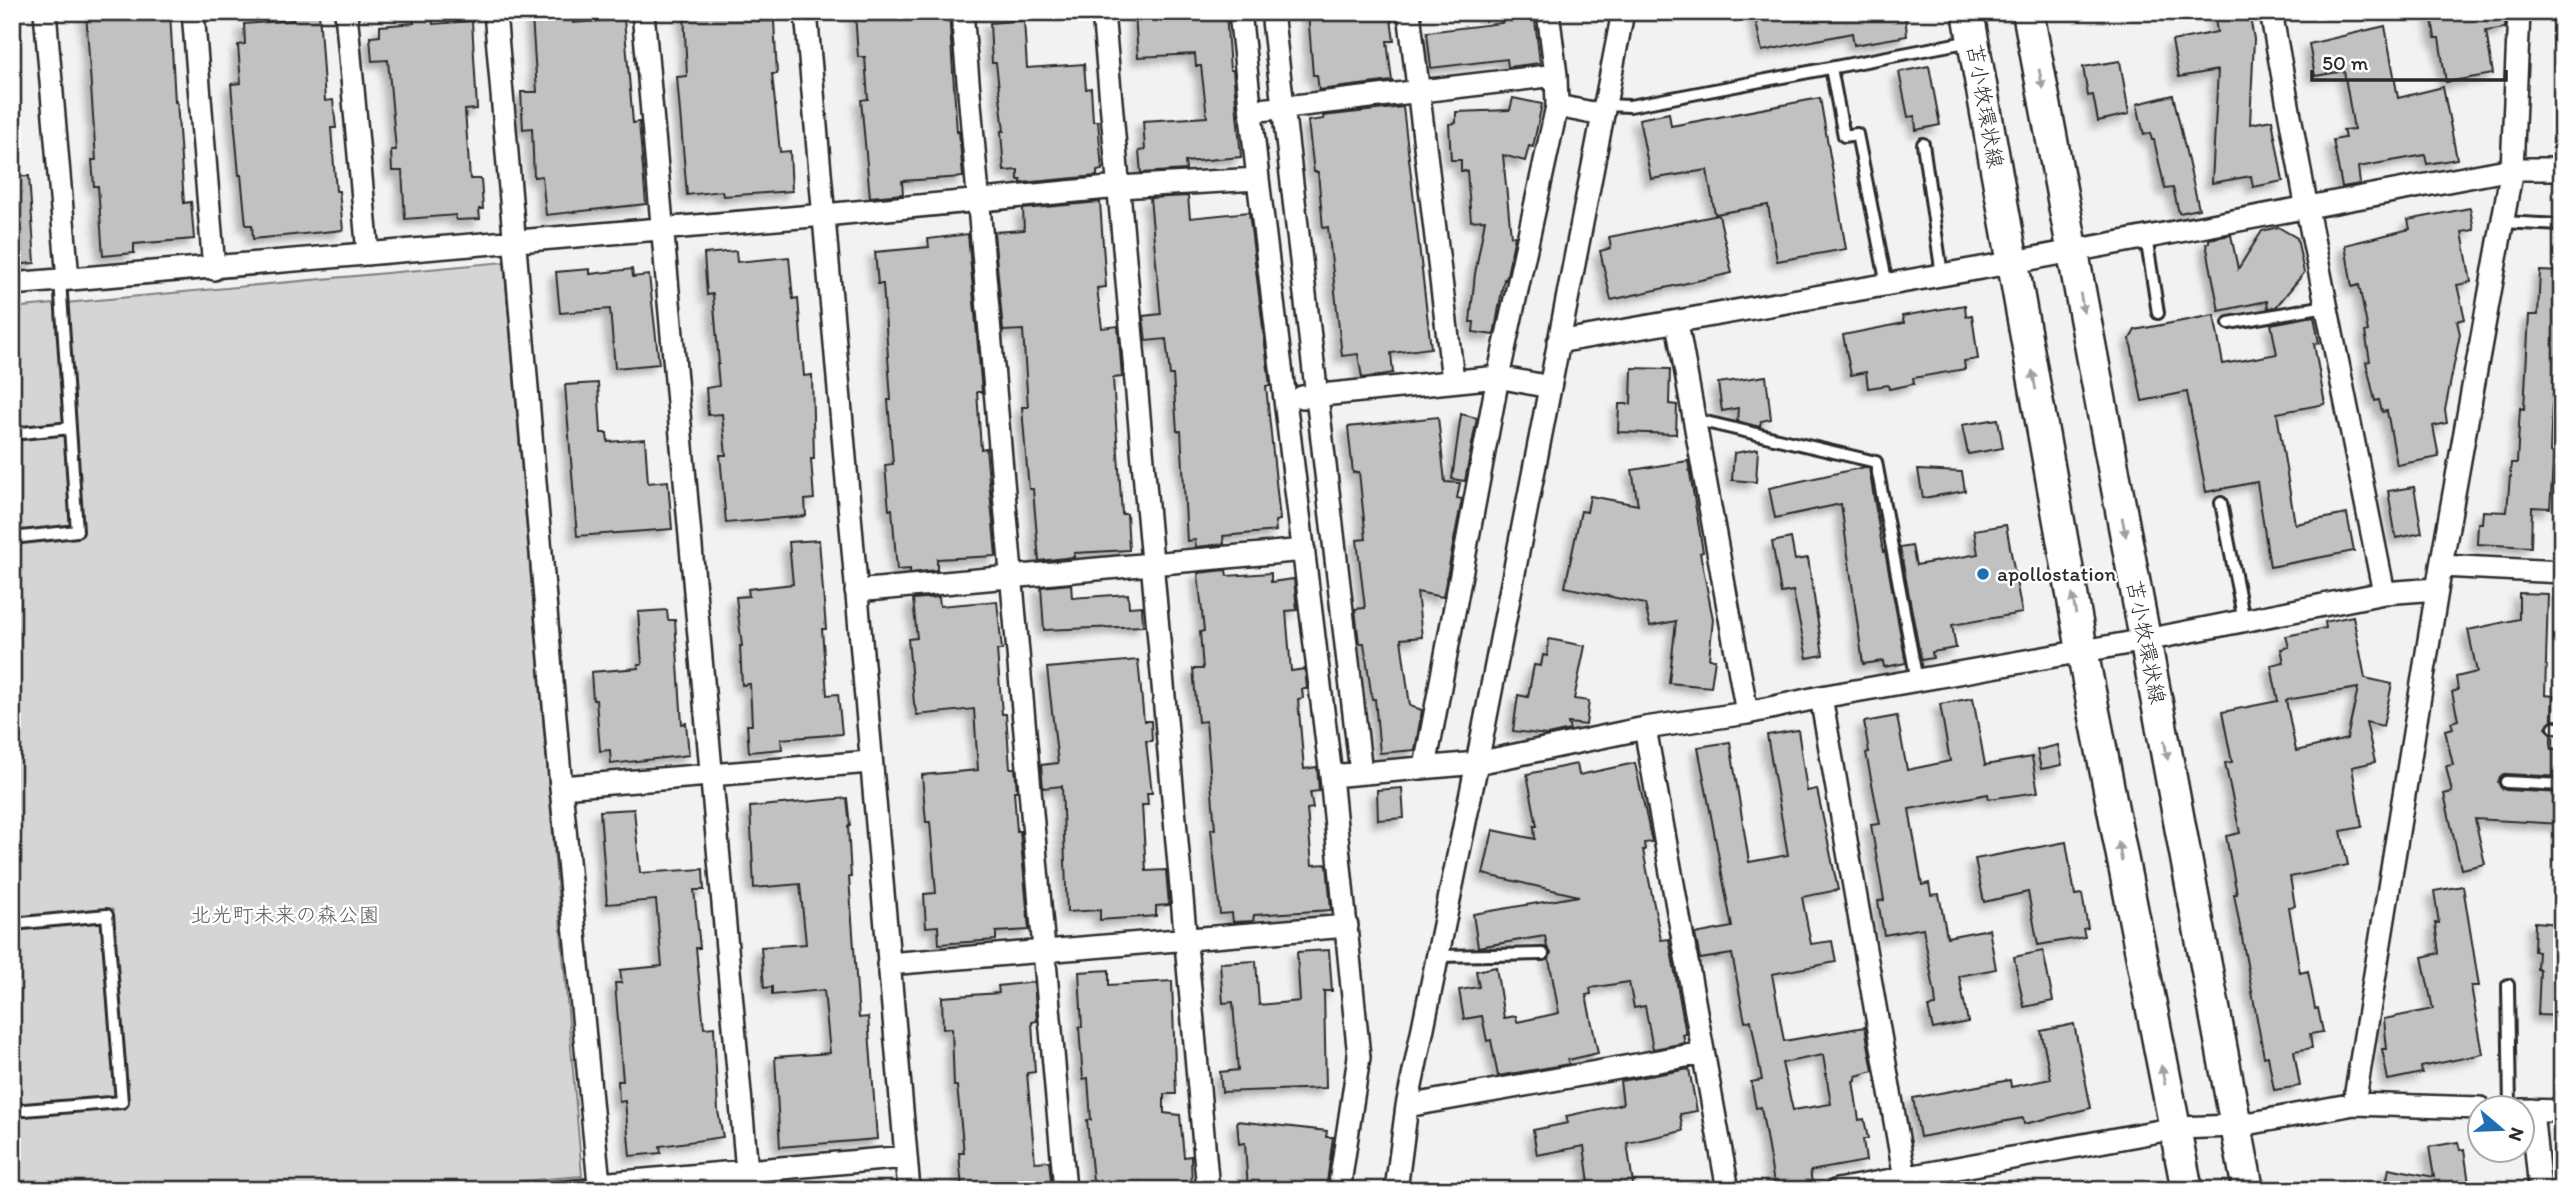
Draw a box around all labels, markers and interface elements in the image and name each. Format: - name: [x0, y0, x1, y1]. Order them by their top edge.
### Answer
- scale bar: [2312, 38, 2506, 82]
- street label: 苫小牧環状線: [1962, 42, 2009, 170]
- text: 50 m: [2322, 50, 2369, 75]
- one-way arrow: [2035, 68, 2046, 90]
- one-way arrow: [2076, 292, 2087, 314]
- one-way arrow: [2028, 369, 2039, 391]
- one-way arrow: [2119, 516, 2130, 538]
- place label: apollostation: [1997, 561, 2116, 586]
- marker: apollostation: [1975, 566, 1991, 582]
- street label: 苫小牧環状線: [2122, 578, 2171, 706]
- one-way arrow: [2068, 593, 2079, 615]
- one-way arrow: [2161, 739, 2172, 761]
- one-way arrow: [2115, 841, 2126, 863]
- park label: 北光町未来の森公園: [191, 902, 380, 927]
- one-way arrow: [2157, 1064, 2168, 1086]
- north arrow: [2466, 1094, 2536, 1164]
- text: N: [2504, 1125, 2530, 1144]

